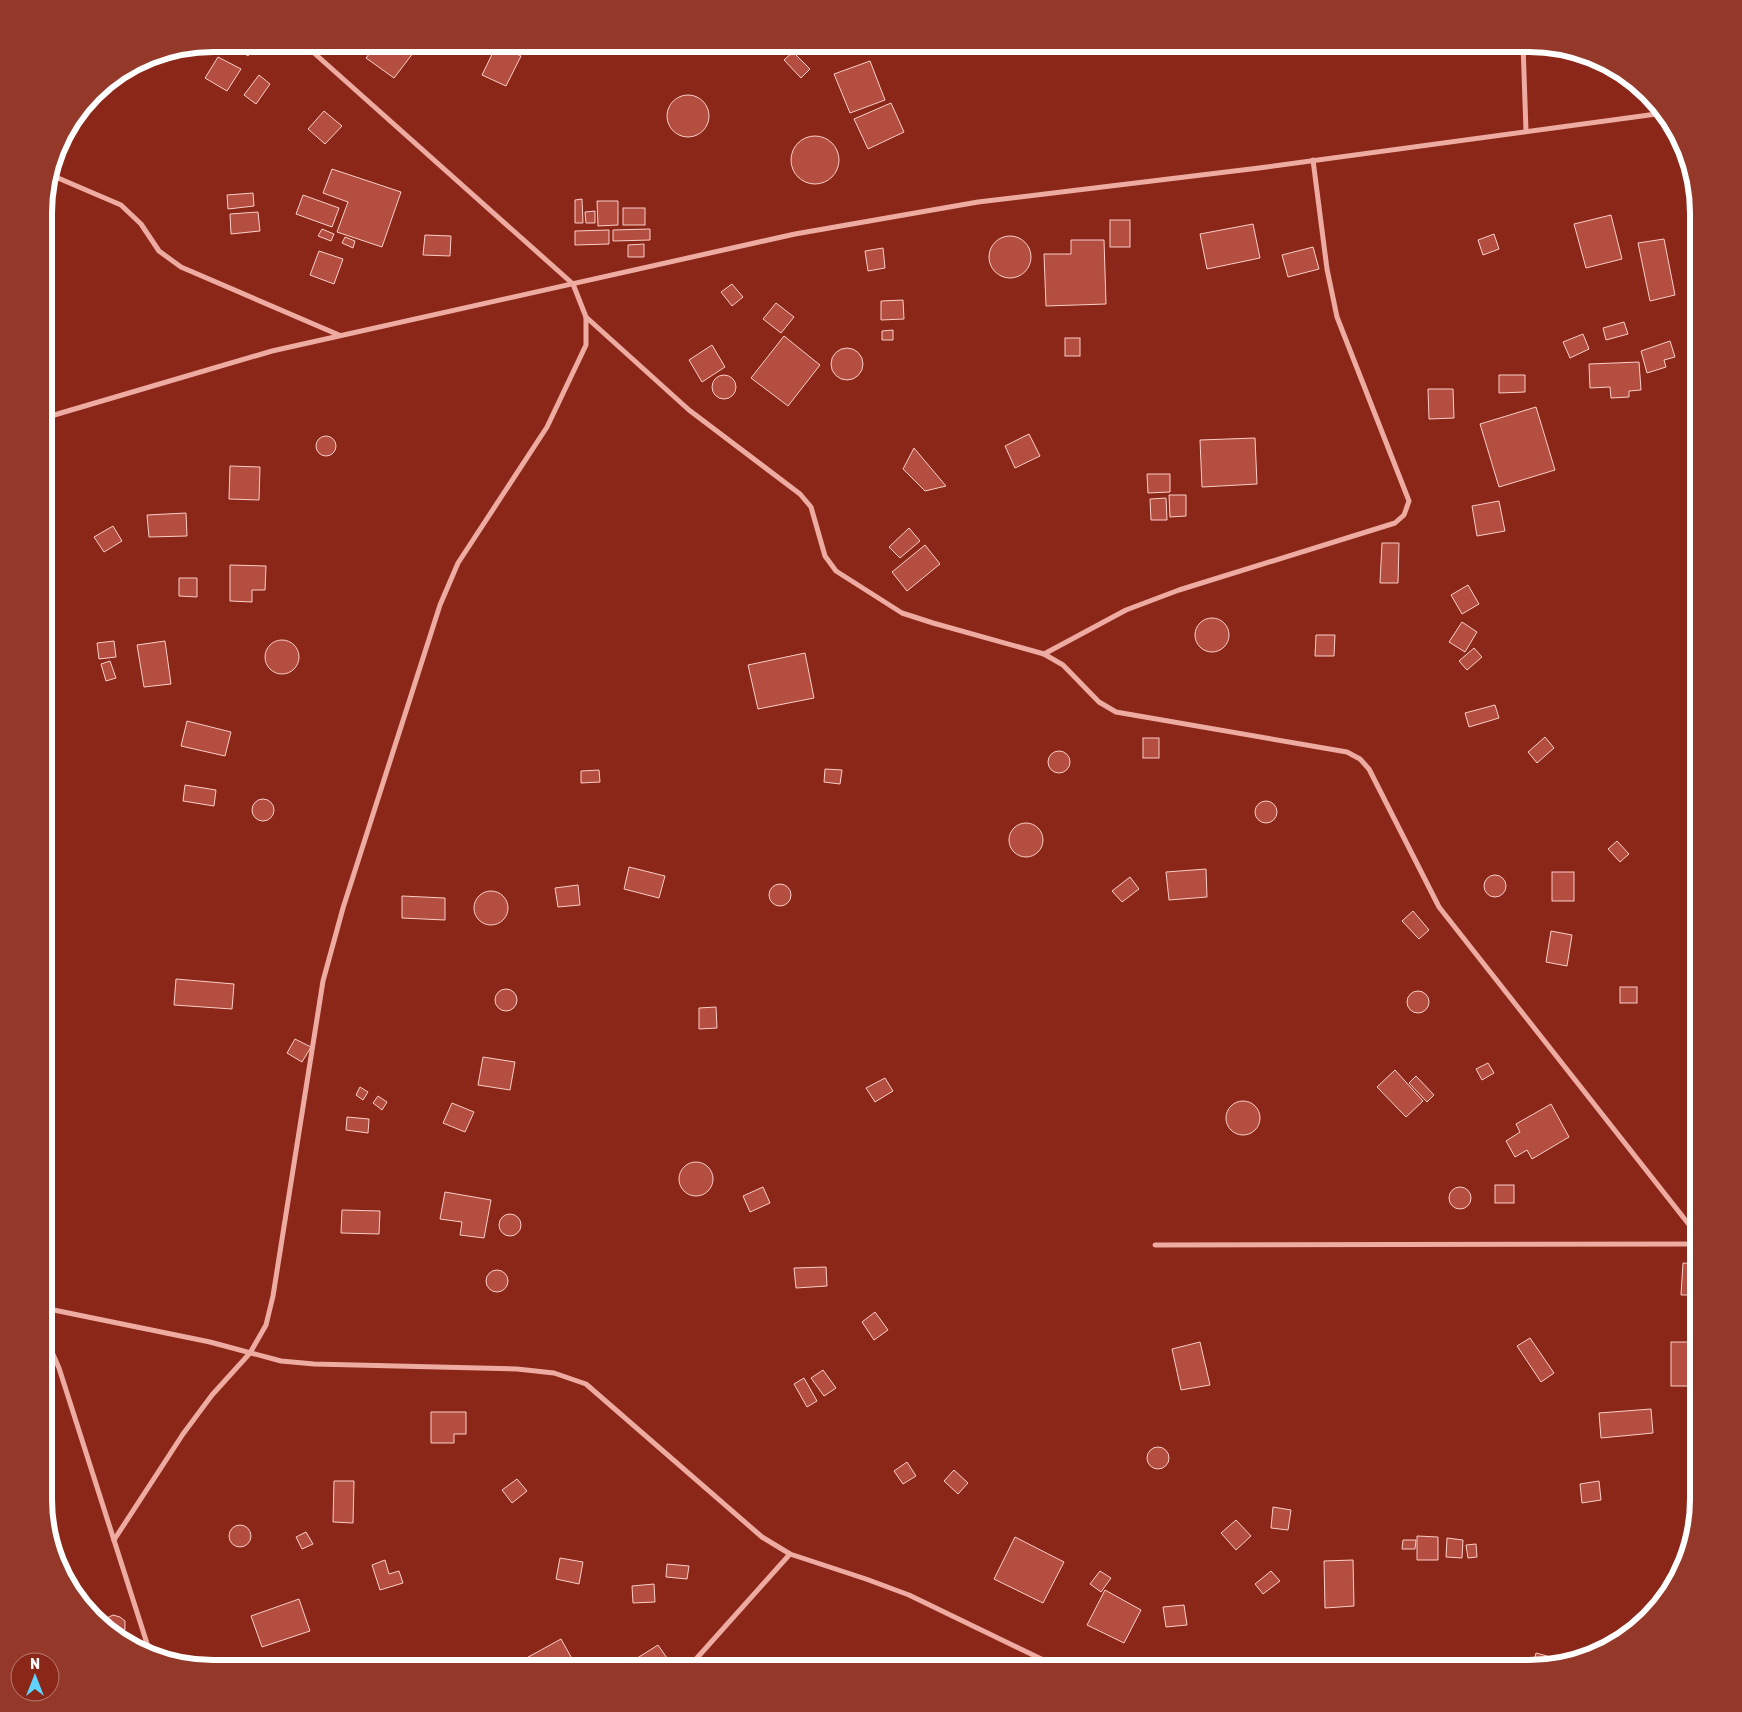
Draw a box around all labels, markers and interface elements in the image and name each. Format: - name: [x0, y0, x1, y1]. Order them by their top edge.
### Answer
- north arrow: [10, 1652, 60, 1702]
- text: N: [30, 1656, 40, 1673]

